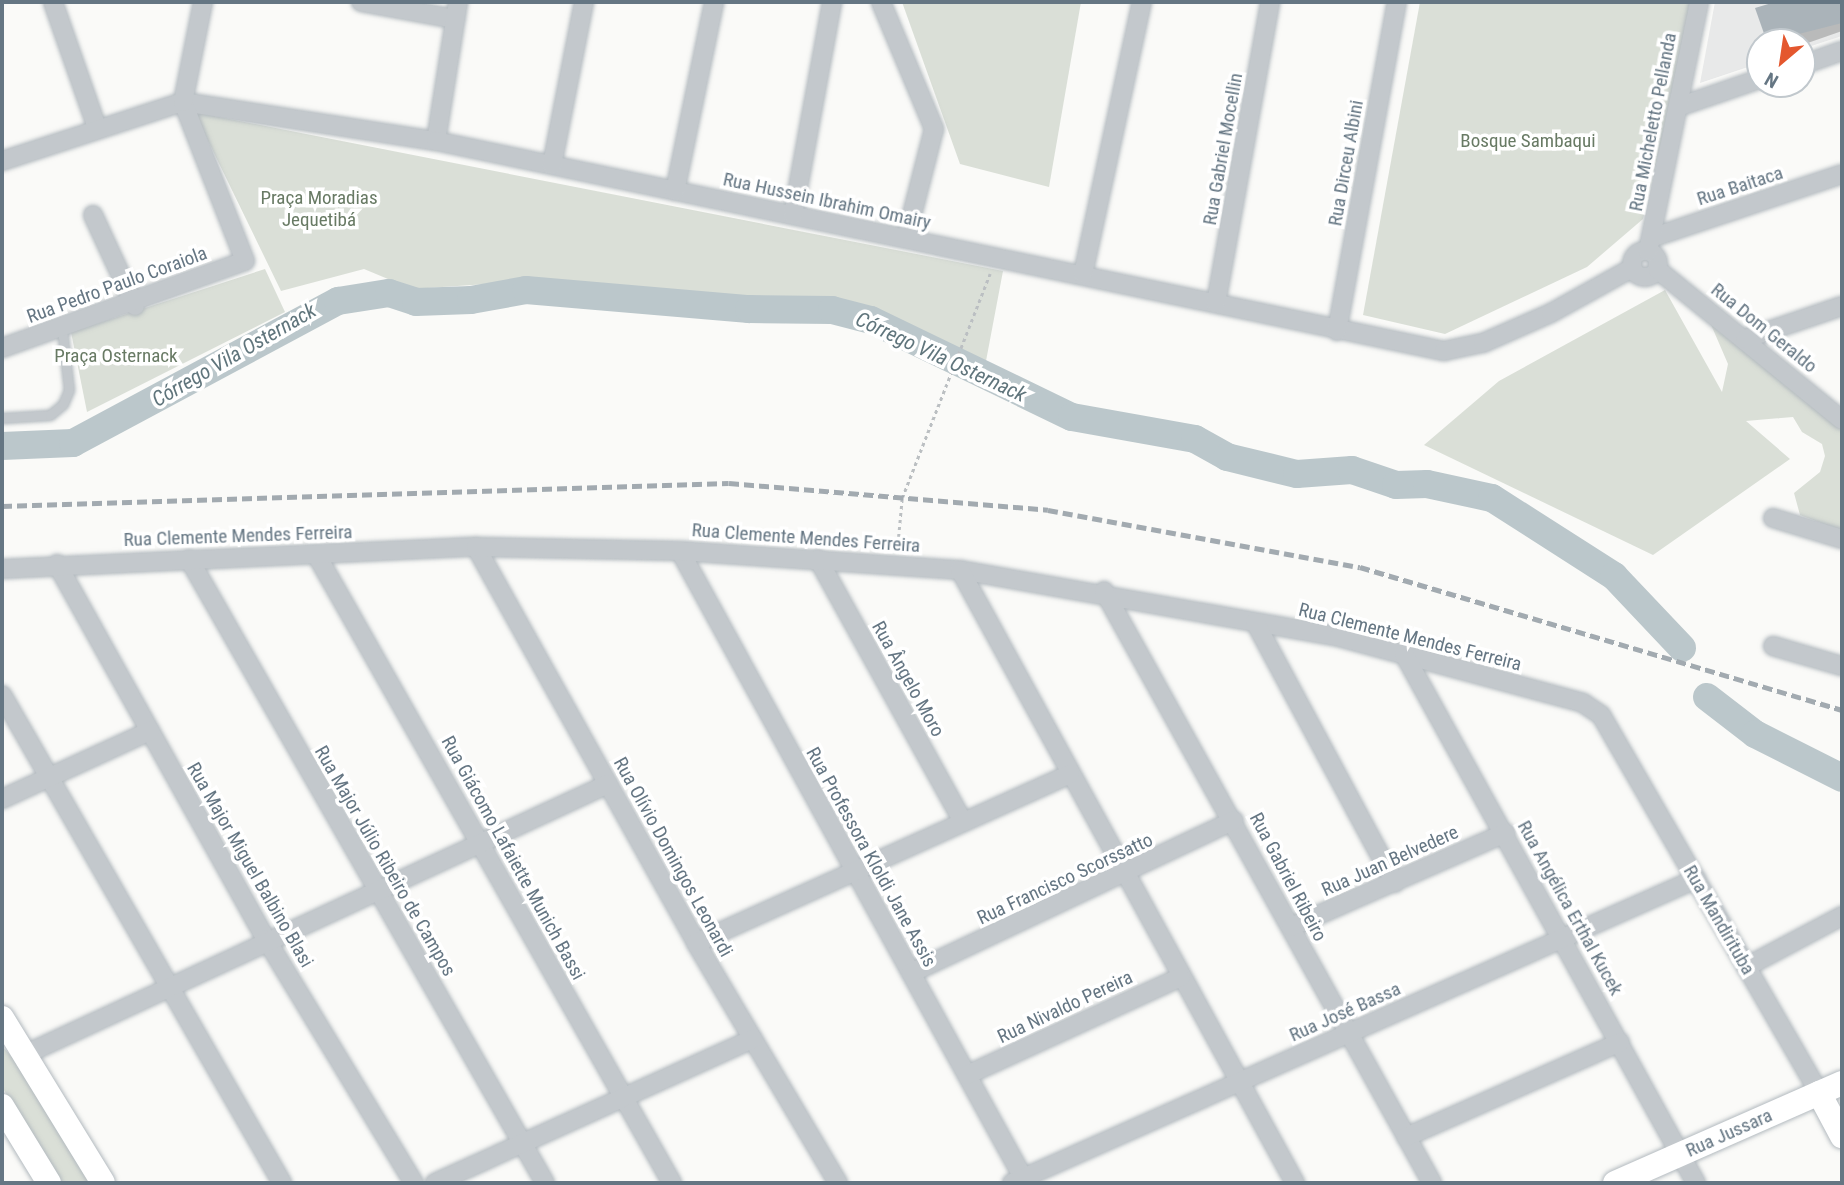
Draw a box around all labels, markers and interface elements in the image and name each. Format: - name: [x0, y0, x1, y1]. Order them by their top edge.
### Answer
- north arrow: [1746, 28, 1816, 98]
- street label: Rua Micheletto Pellanda: [1625, 31, 1681, 213]
- text: N: [1761, 67, 1782, 93]
- street label: Rua Gabriel Mocellin: [1198, 71, 1248, 227]
- street label: Rua Dirceu Albini: [1324, 98, 1368, 228]
- park label: Bosque Sambaqui: [1460, 130, 1596, 152]
- street label: Rua Baitaca: [1694, 161, 1786, 211]
- street label: Rua Hussein Ibrahim Omairy: [721, 168, 933, 234]
- park label: Praça Moradias Jequetibá: [260, 187, 378, 231]
- street label: Rua Pedro Paulo Coraiola: [24, 242, 210, 328]
- street label: Rua Dom Geraldo: [1706, 278, 1822, 378]
- water label: Córrego Vila Osternack: [147, 298, 321, 412]
- water label: Córrego Vila Osternack: [852, 306, 1030, 408]
- park label: Praça Osternack: [54, 345, 178, 367]
- street label: Rua Clemente Mendes Ferreira: [691, 519, 921, 557]
- street label: Rua Clemente Mendes Ferreira: [123, 521, 353, 551]
- street label: Rua Clemente Mendes Ferreira: [1296, 598, 1524, 676]
- street label: Rua Ângelo Moro: [867, 617, 949, 741]
- street label: Rua Giácomo Lafaiette Munich Bassi: [436, 732, 590, 984]
- street label: Rua Major Júlio Ribeiro de Campos: [310, 742, 460, 980]
- street label: Rua Professora Kloldi Jane Assis: [801, 743, 941, 971]
- street label: Rua Olívio Domingos Leonardi: [609, 753, 737, 961]
- street label: Rua Major Miguel Balbino Blasi: [182, 759, 318, 971]
- street label: Rua Gabriel Ribeiro: [1245, 809, 1331, 945]
- street label: Rua Angélica Erthal Kucek: [1513, 817, 1627, 999]
- street label: Rua Juan Belvedere: [1318, 821, 1462, 901]
- street label: Rua Francisco Scorssatto: [974, 828, 1156, 930]
- street label: Rua Mandirituba: [1678, 861, 1760, 979]
- street label: Rua Nivaldo Pereira: [994, 966, 1136, 1048]
- street label: Rua José Bassa: [1286, 977, 1404, 1047]
- street label: Rua Jussara: [1682, 1104, 1776, 1162]

